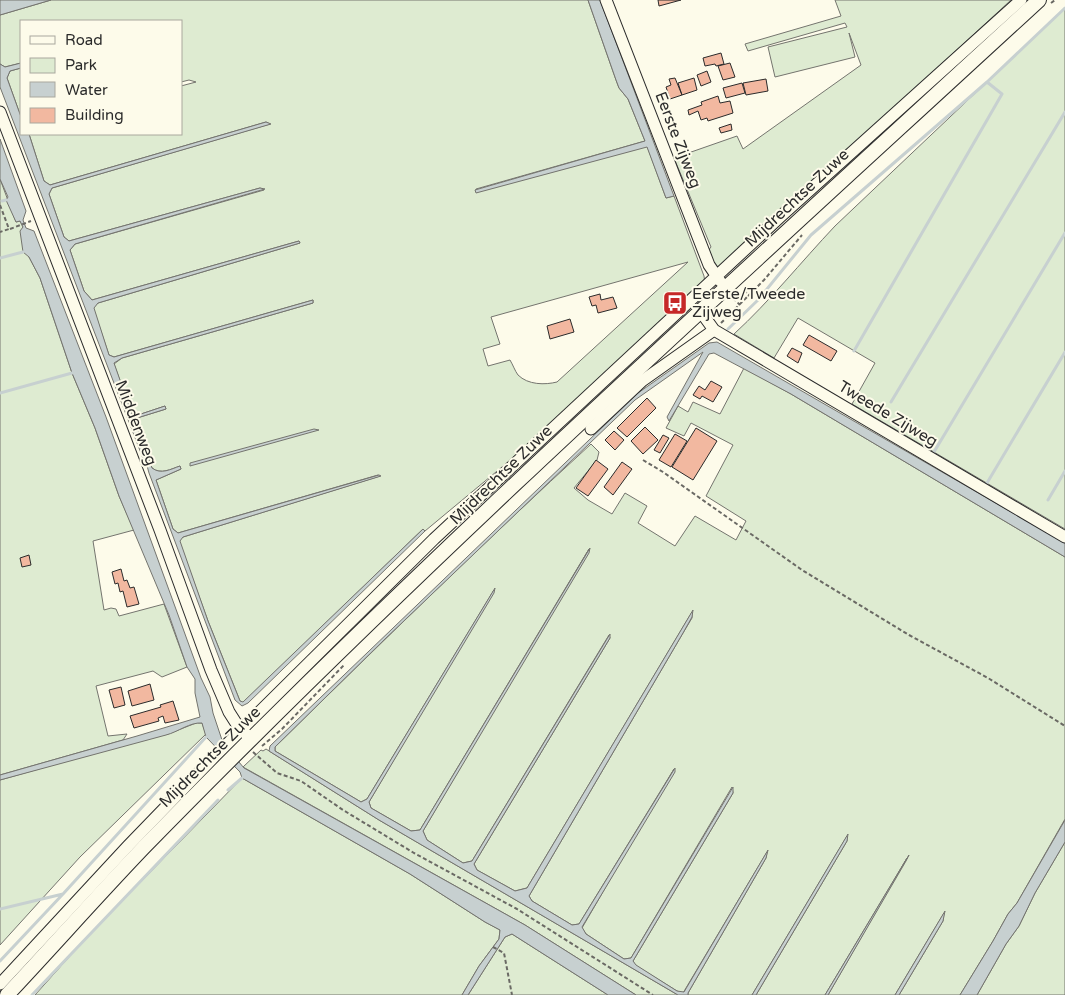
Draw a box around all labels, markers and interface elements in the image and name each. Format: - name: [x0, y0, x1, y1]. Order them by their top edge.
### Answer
- legend: [20, 20, 182, 135]
- text: Road: [65, 31, 103, 49]
- text: Park: [65, 56, 97, 74]
- text: Water: [65, 81, 108, 99]
- street label: Eerste Zijweg: [650, 89, 706, 191]
- text: Building: [65, 106, 124, 124]
- street label: Mijdrechtse Zuwe: [741, 145, 853, 251]
- place label: Eerste/Tweede Zijweg: [692, 284, 805, 322]
- bus stop icon: Eerste/Tweede Zijweg: [662, 290, 688, 316]
- street label: Tweede Zijweg: [835, 376, 941, 452]
- street label: Middenweg: [111, 377, 161, 469]
- street label: Mijdrechtse Zuwe: [445, 421, 557, 529]
- street label: Mijdrechtse Zuwe: [155, 702, 265, 812]

